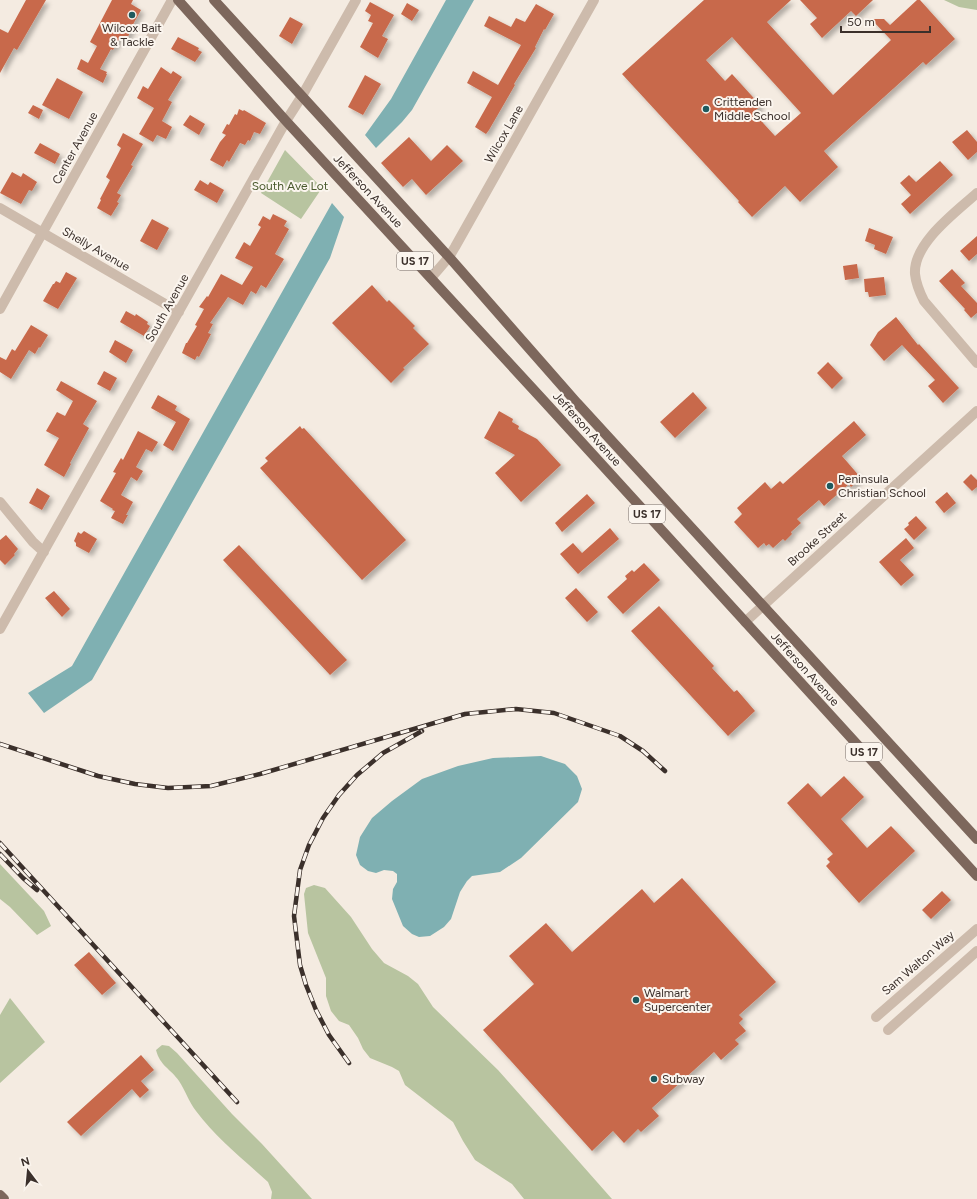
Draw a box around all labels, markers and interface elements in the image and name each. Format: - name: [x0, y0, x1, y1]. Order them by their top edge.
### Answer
- scale bar: [841, 8, 930, 34]
- marker: Wilcox Bait & Tackle: [127, 10, 137, 20]
- text: 50 m: [847, 15, 875, 29]
- place label: Wilcox Bait & Tackle: [102, 21, 162, 49]
- place label: Crittenden Middle School: [714, 95, 790, 123]
- street label: Wilcox Lane: [482, 102, 526, 165]
- marker: Crittenden Middle School: [701, 104, 711, 114]
- street label: Center Avenue: [49, 109, 101, 187]
- street label: Jefferson Avenue: [331, 152, 406, 231]
- park label: South Ave Lot: [252, 179, 329, 193]
- street label: Shelly Avenue: [60, 224, 133, 274]
- road number: US 17: [397, 252, 433, 270]
- street label: South Avenue: [143, 271, 192, 345]
- street label: Jefferson Avenue: [550, 389, 624, 469]
- place label: Peninsula Christian School: [838, 472, 926, 500]
- marker: Peninsula Christian School: [825, 481, 835, 491]
- road number: US 17: [629, 505, 665, 523]
- street label: Brooke Street: [785, 509, 850, 569]
- street label: Jefferson Avenue: [768, 629, 842, 709]
- road number: US 17: [846, 743, 882, 761]
- street label: Sam Walton Way: [879, 927, 957, 998]
- place label: Walmart Supercenter: [644, 986, 711, 1014]
- marker: Walmart Supercenter: [631, 995, 641, 1005]
- place label: Subway: [662, 1072, 705, 1086]
- marker: Subway: [649, 1074, 659, 1084]
- north arrow: [8, 1151, 48, 1191]
- text: N: [19, 1154, 31, 1169]

